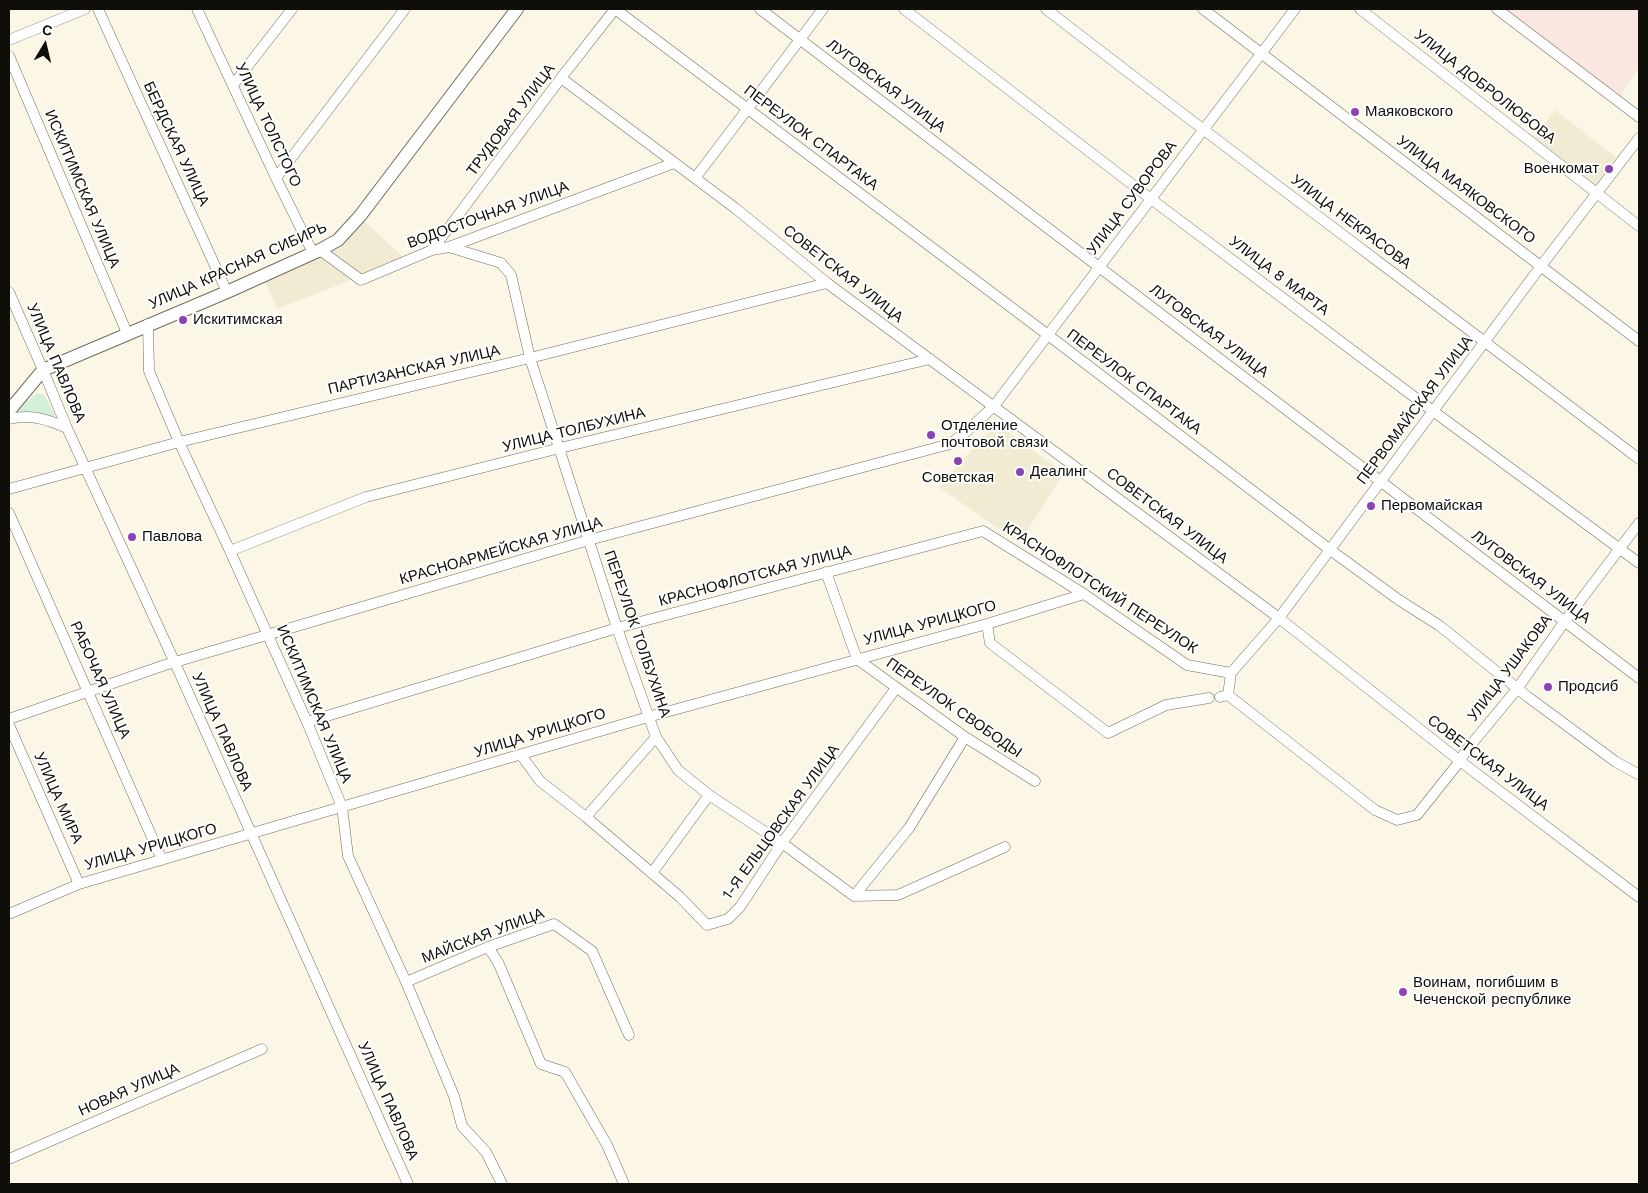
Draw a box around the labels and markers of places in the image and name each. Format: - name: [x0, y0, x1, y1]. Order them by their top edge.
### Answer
- place label: Маяковского: [1365, 103, 1453, 121]
- marker: Маяковского: [1349, 106, 1361, 118]
- place label: Военкомат: [1524, 160, 1599, 178]
- marker: Военкомат: [1603, 163, 1615, 175]
- place label: Искитимская: [193, 311, 283, 329]
- marker: Искитимская: [177, 314, 189, 326]
- place label: Отделение почтовой связи: [941, 417, 1048, 452]
- marker: Отделение почтовой связи: [925, 429, 937, 441]
- marker: Советская: [952, 455, 964, 467]
- place label: Деалинг: [1030, 463, 1088, 481]
- marker: Деалинг: [1014, 466, 1026, 478]
- place label: Советская: [922, 469, 994, 487]
- place label: Первомайская: [1381, 497, 1482, 515]
- marker: Первомайская: [1365, 500, 1377, 512]
- place label: Павлова: [142, 528, 202, 546]
- marker: Павлова: [126, 531, 138, 543]
- place label: Продсиб: [1558, 678, 1618, 696]
- marker: Продсиб: [1542, 681, 1554, 693]
- place label: Воинам, погибшим в Чеченской республике: [1413, 974, 1571, 1009]
- marker: Воинам, погибшим в Чеченской республике: [1397, 986, 1409, 998]

